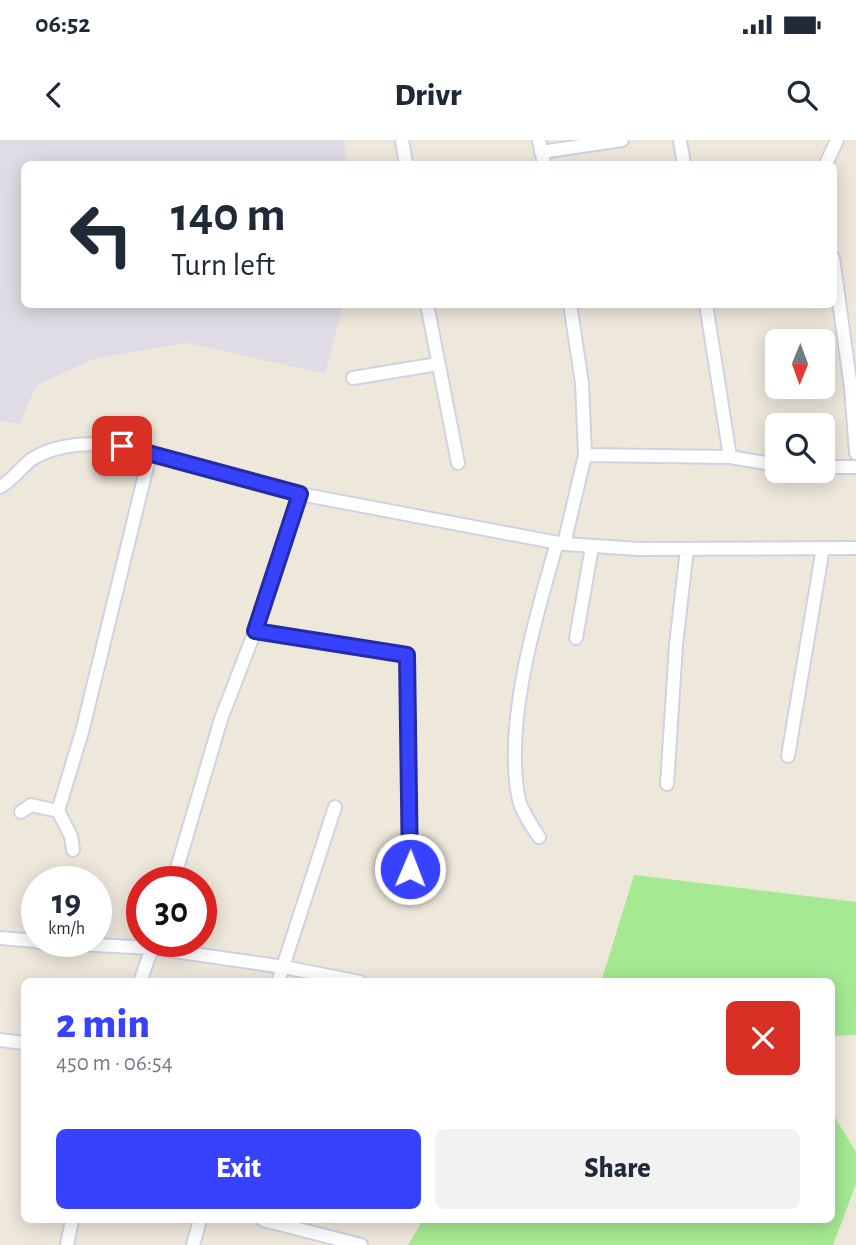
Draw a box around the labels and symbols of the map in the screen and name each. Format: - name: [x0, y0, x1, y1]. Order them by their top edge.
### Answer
- north arrow: [765, 329, 835, 399]
- pin: [92, 416, 152, 476]
- position arrow: [373, 832, 447, 906]
- speed limit sign: 30: [126, 866, 217, 957]

